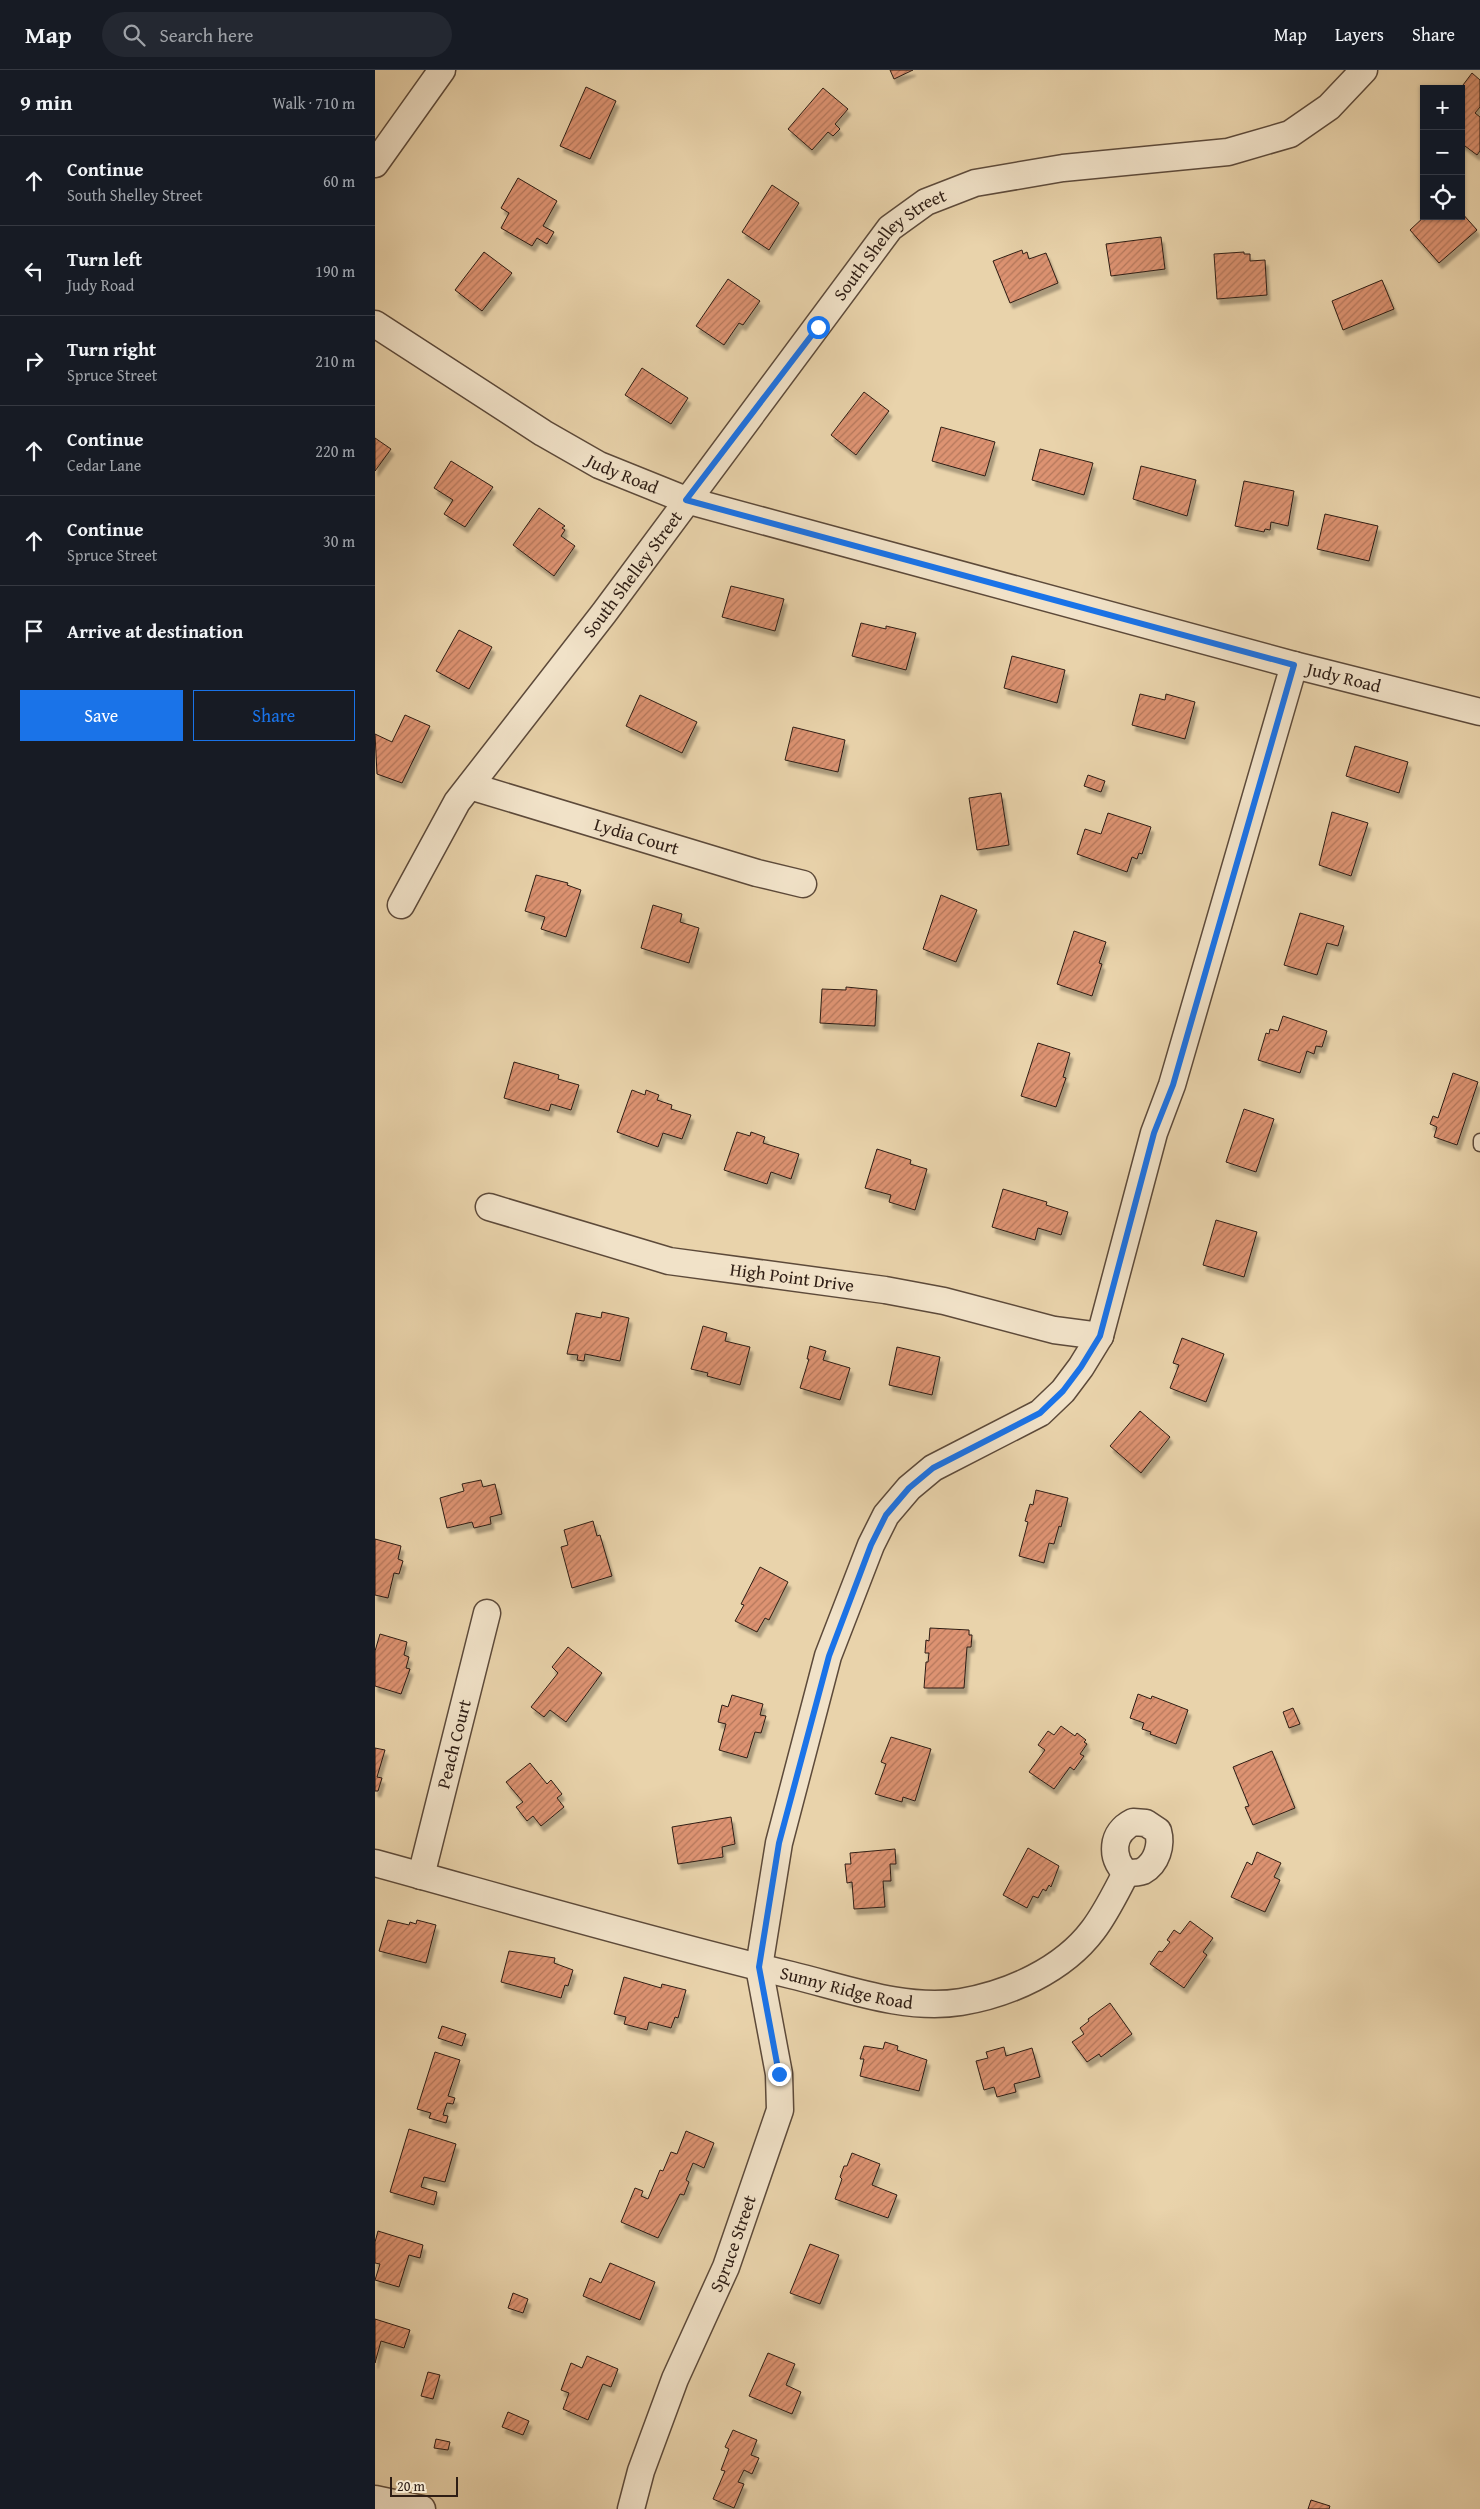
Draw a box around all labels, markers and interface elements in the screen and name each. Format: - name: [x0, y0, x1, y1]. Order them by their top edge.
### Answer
- search box: [102, 12, 452, 57]
- text: Map: [25, 17, 72, 52]
- icon: search: [120, 21, 148, 49]
- text: Search here: [160, 21, 253, 49]
- text: Map: [1274, 21, 1307, 48]
- text: Layers: [1335, 21, 1384, 48]
- text: Share: [1412, 21, 1455, 48]
- map controls: [1420, 85, 1465, 220]
- button: +: [1420, 85, 1465, 130]
- text: 9 min: [20, 87, 72, 118]
- text: Walk · 710 m: [272, 91, 355, 115]
- button: −: [1420, 130, 1465, 175]
- text: Continue: [67, 155, 144, 183]
- icon: ahead: [20, 167, 48, 195]
- text: 60 m: [323, 169, 355, 193]
- button: locate: [1420, 175, 1465, 220]
- street label: South Shelley Street: [827, 181, 951, 306]
- text: South Shelley Street: [67, 183, 203, 207]
- text: Turn left: [67, 245, 142, 273]
- icon: left: [20, 257, 48, 285]
- text: 190 m: [315, 259, 355, 283]
- text: Judy Road: [67, 273, 134, 297]
- route start: [807, 316, 830, 339]
- text: Turn right: [67, 335, 156, 363]
- icon: right: [20, 347, 48, 375]
- text: 210 m: [315, 349, 355, 373]
- text: Spruce Street: [67, 363, 157, 387]
- text: Continue: [67, 425, 144, 453]
- icon: ahead: [20, 437, 48, 465]
- text: 220 m: [315, 439, 355, 463]
- street label: Judy Road: [580, 446, 663, 501]
- text: Cedar Lane: [67, 453, 141, 477]
- street label: South Shelley Street: [576, 504, 689, 643]
- text: Continue: [67, 515, 144, 543]
- icon: ahead: [20, 527, 48, 555]
- text: 30 m: [323, 529, 355, 553]
- text: Spruce Street: [67, 543, 157, 567]
- icon: arrive: [20, 617, 48, 645]
- text: Arrive at destination: [67, 617, 243, 645]
- street label: Judy Road: [1302, 654, 1384, 700]
- button: Save: [20, 690, 183, 741]
- button: Share: [193, 690, 355, 741]
- street label: Lydia Court: [591, 810, 683, 862]
- street label: High Point Drive: [728, 1255, 856, 1299]
- street label: Peach Court: [429, 1696, 478, 1791]
- street label: Sunny Ridge Road: [777, 1959, 915, 2016]
- route end: [768, 2063, 791, 2086]
- street label: Spruce Street: [702, 2191, 763, 2296]
- scale bar: [390, 2474, 457, 2497]
- text: 20 m: [397, 2476, 425, 2496]

